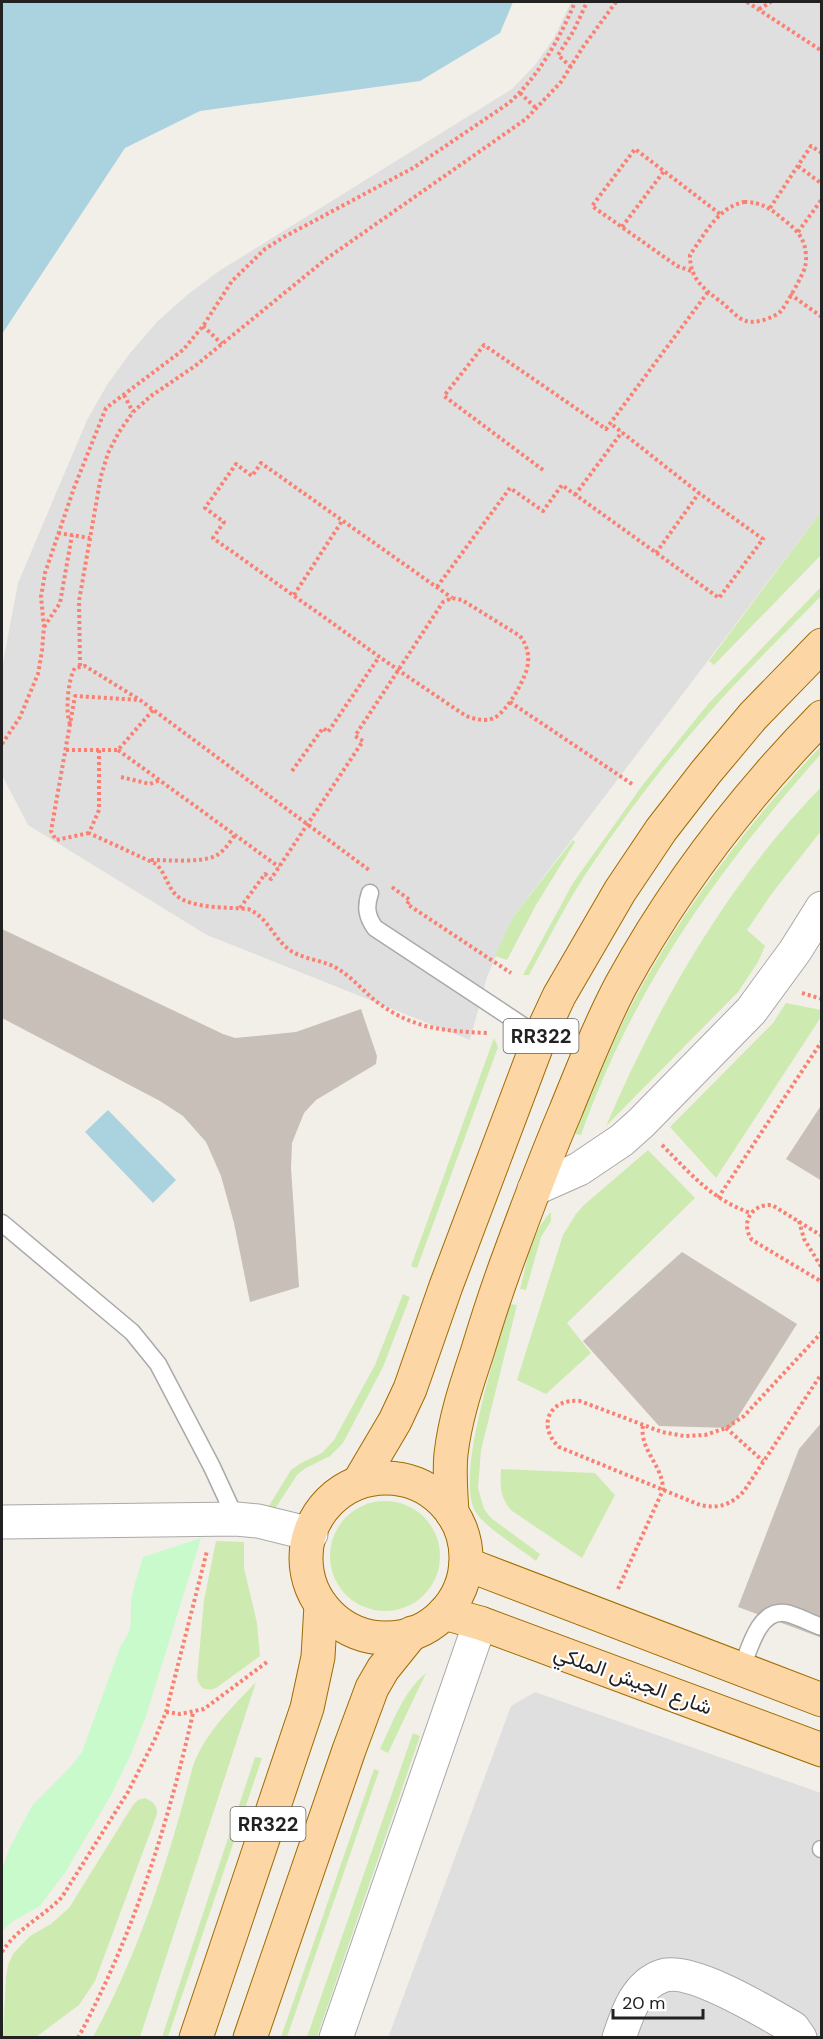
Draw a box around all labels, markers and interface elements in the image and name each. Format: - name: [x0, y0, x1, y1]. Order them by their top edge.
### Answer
- road number: RR322: [504, 1019, 578, 1053]
- street label: شارع الجيش الملكي: [549, 1638, 716, 1724]
- road number: RR322: [230, 1807, 306, 1841]
- scale bar: [613, 1982, 703, 2020]
- text: 20 m: [622, 1991, 665, 2015]

